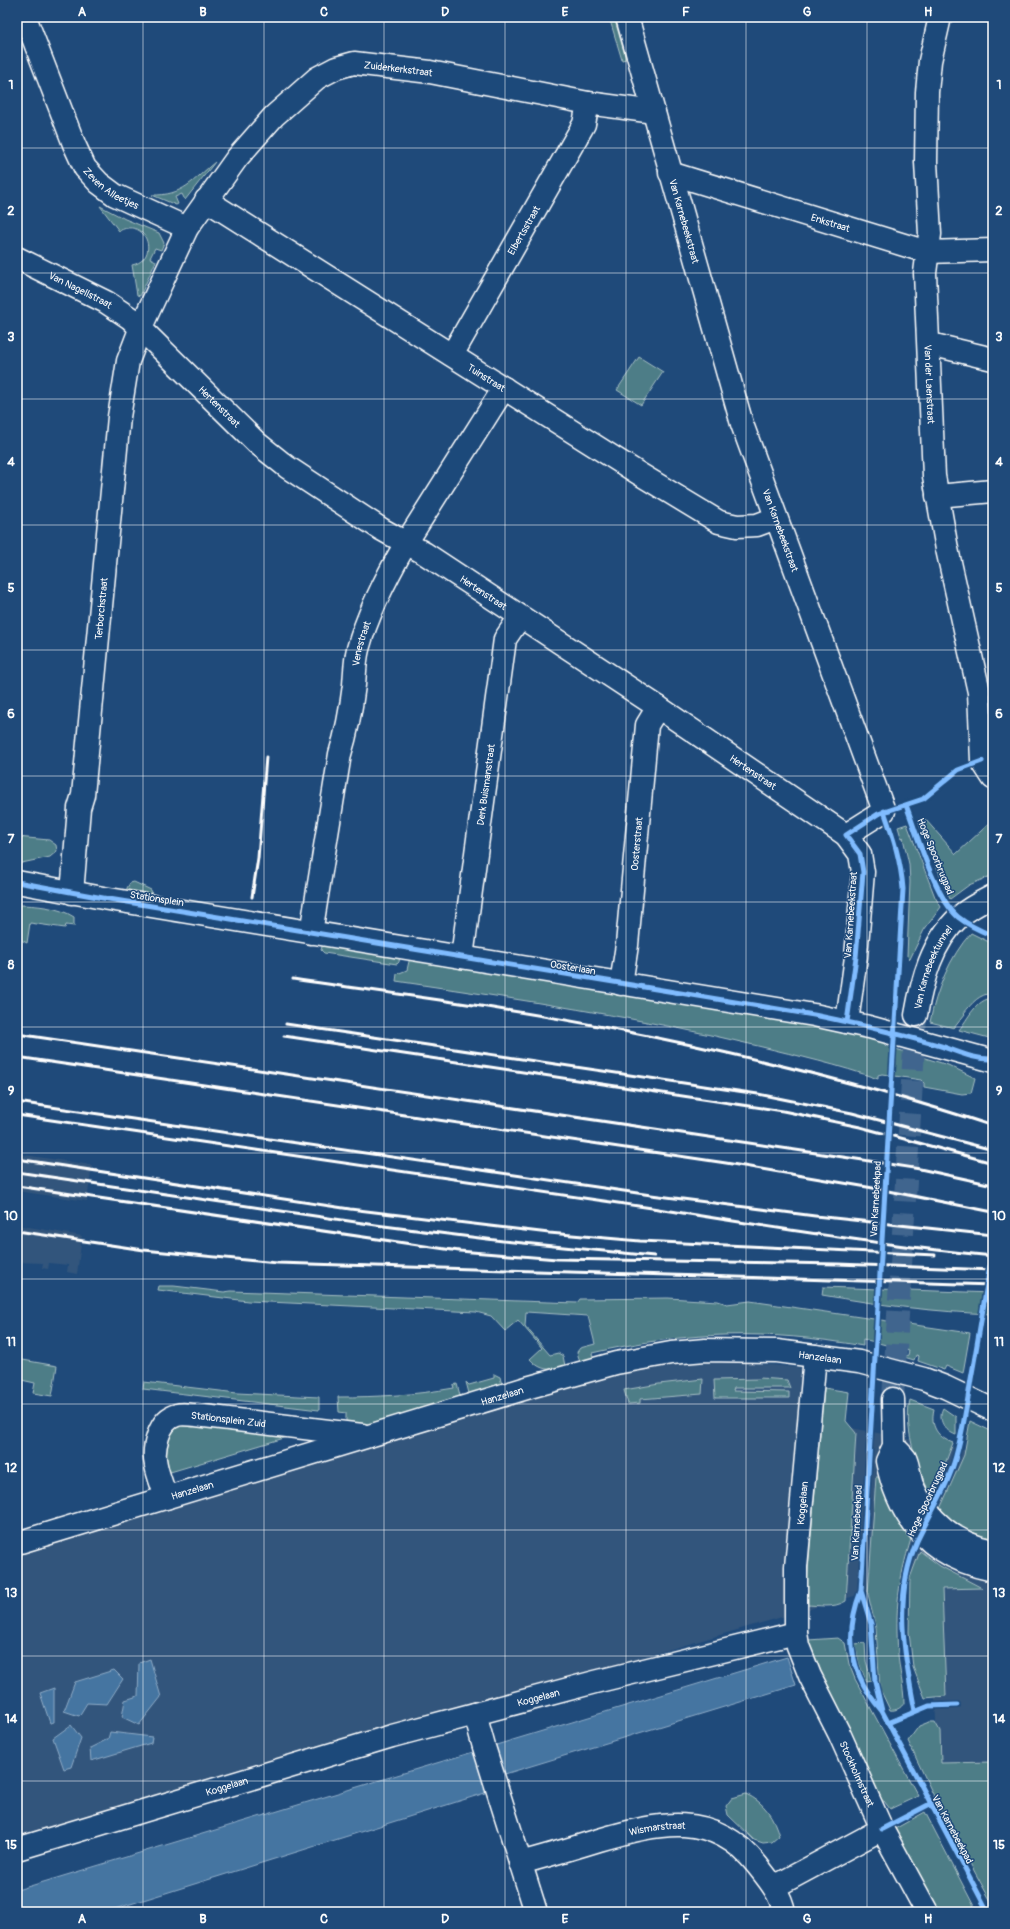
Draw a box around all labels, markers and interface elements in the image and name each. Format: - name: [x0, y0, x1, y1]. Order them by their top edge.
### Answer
- text: A: [78, 4, 87, 20]
- text: B: [199, 4, 207, 20]
- text: C: [320, 4, 328, 20]
- text: D: [441, 4, 449, 20]
- text: E: [562, 4, 569, 20]
- text: F: [682, 4, 690, 20]
- text: G: [803, 4, 812, 20]
- text: H: [924, 4, 932, 20]
- street label: Zuiderkerkstraat: [363, 59, 434, 80]
- text: 1: [8, 77, 14, 93]
- text: 1: [996, 77, 1002, 93]
- street label: Zeven Alleetjes: [80, 165, 141, 212]
- street label: Van Karnebeekstraat: [666, 178, 702, 266]
- text: 2: [7, 203, 15, 219]
- street label: Elbertsstraat: [506, 203, 544, 257]
- text: 2: [995, 203, 1003, 219]
- street label: Enkstraat: [809, 212, 852, 235]
- street label: Van Nagellstraat: [46, 270, 115, 312]
- text: 3: [7, 329, 15, 345]
- text: 3: [995, 329, 1003, 345]
- street label: Van der Laenstraat: [921, 344, 937, 425]
- street label: Tuinstraat: [465, 362, 508, 395]
- street label: Hertenstraat: [196, 384, 243, 431]
- text: 4: [7, 454, 15, 470]
- text: 4: [995, 454, 1003, 470]
- street label: Van Karnebeekstraat: [759, 487, 801, 574]
- street label: Hertenstraat: [457, 573, 510, 613]
- street label: Terborchstraat: [93, 576, 111, 640]
- text: 5: [7, 580, 15, 596]
- text: 5: [995, 580, 1003, 596]
- street label: Venestraat: [350, 619, 374, 667]
- text: 6: [7, 706, 15, 722]
- text: 6: [995, 706, 1003, 722]
- street label: Derk Buismanstraat: [475, 742, 498, 826]
- street label: Hertenstraat: [727, 753, 779, 793]
- street label: Oosterstraat: [629, 816, 646, 871]
- street label: Hoge Spoorbrugpad: [914, 816, 956, 896]
- text: 7: [8, 831, 15, 847]
- text: 7: [996, 831, 1003, 847]
- street label: Van Karnebeekstraat: [842, 870, 860, 959]
- street label: Stationsplein: [129, 889, 185, 909]
- street label: Van Karnebeektunnel: [912, 923, 955, 1010]
- text: 8: [8, 957, 15, 973]
- text: 8: [996, 957, 1003, 973]
- street label: Oosterlaan: [549, 958, 597, 978]
- text: 9: [8, 1083, 15, 1099]
- text: 9: [996, 1083, 1003, 1099]
- street label: Van Karnebeekpad: [868, 1161, 884, 1237]
- text: 10: [4, 1208, 18, 1224]
- text: 10: [992, 1208, 1006, 1224]
- text: 11: [6, 1334, 16, 1350]
- text: 11: [994, 1334, 1004, 1350]
- street label: Hanzelaan: [798, 1349, 843, 1367]
- street label: Hanzelaan: [480, 1384, 525, 1409]
- street label: Stationsplein Zuid: [190, 1410, 266, 1430]
- text: 12: [5, 1460, 17, 1476]
- street label: Hoge Spoorbrugpad: [905, 1460, 951, 1539]
- text: 12: [993, 1460, 1005, 1476]
- street label: Hanzelaan: [170, 1479, 215, 1503]
- street label: Koggelaan: [795, 1481, 811, 1525]
- street label: Van Karnebeekpad: [849, 1485, 865, 1561]
- text: 13: [5, 1585, 17, 1601]
- text: 13: [993, 1585, 1005, 1601]
- street label: Koggelaan: [516, 1687, 561, 1709]
- text: 14: [5, 1711, 18, 1727]
- text: 14: [993, 1711, 1006, 1727]
- street label: Stockholmstraat: [836, 1739, 877, 1810]
- street label: Koggelaan: [204, 1775, 250, 1799]
- street label: Van Karnebeekpad: [929, 1793, 975, 1866]
- street label: Wismarstraat: [628, 1820, 687, 1839]
- text: 15: [5, 1837, 17, 1853]
- text: 15: [993, 1837, 1005, 1853]
- text: A: [78, 1911, 87, 1927]
- text: B: [199, 1911, 207, 1927]
- text: C: [320, 1911, 328, 1927]
- text: D: [441, 1911, 449, 1927]
- text: E: [562, 1911, 569, 1927]
- text: F: [682, 1911, 690, 1927]
- text: G: [803, 1911, 812, 1927]
- text: H: [924, 1911, 932, 1927]

